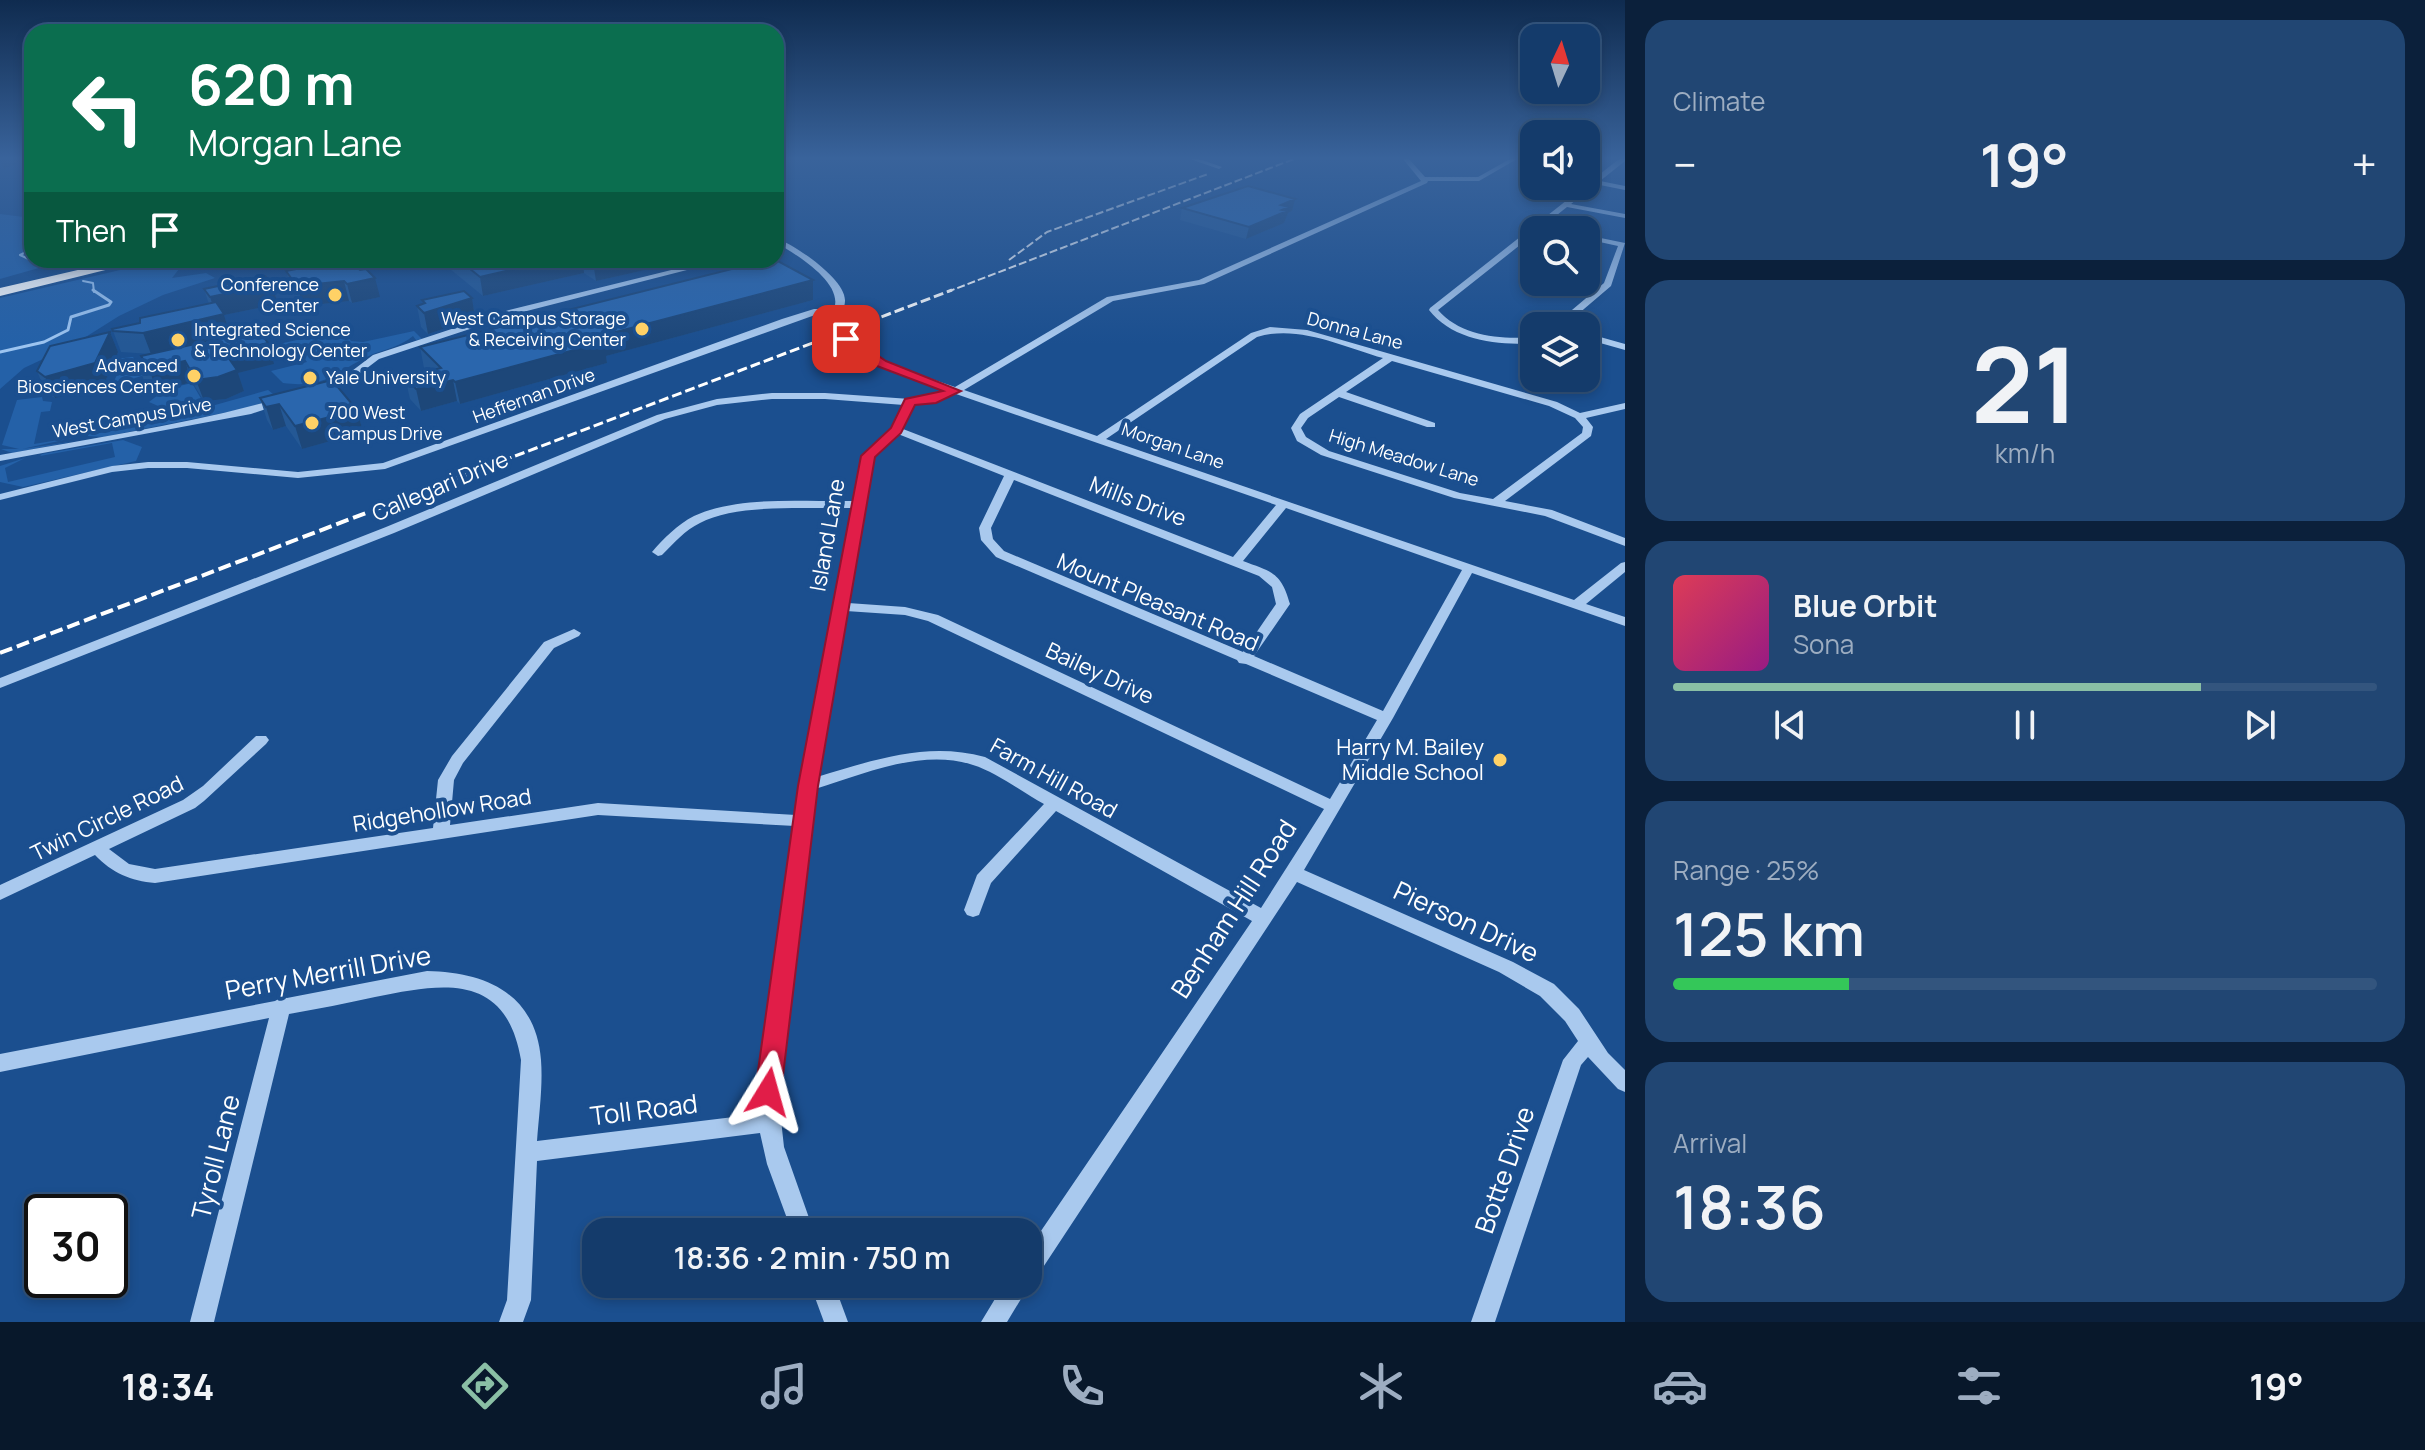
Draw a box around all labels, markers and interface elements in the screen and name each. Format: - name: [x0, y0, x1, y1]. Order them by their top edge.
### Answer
- north arrow: [1520, 24, 1600, 104]
- map controls: [1520, 24, 1600, 392]
- text: 620 m: [188, 45, 355, 122]
- icon: left: [56, 56, 160, 160]
- text: Climate: [1673, 83, 1765, 119]
- text: Morgan Lane: [188, 118, 402, 167]
- button: sound: [1520, 120, 1600, 200]
- text: 19°: [1979, 123, 2069, 205]
- text: −: [1673, 134, 1697, 194]
- text: +: [2352, 134, 2377, 194]
- icon: arrive: [143, 208, 187, 252]
- text: Then: [56, 210, 127, 251]
- button: search: [1520, 216, 1600, 296]
- place label: Conference Center: [221, 272, 320, 317]
- marker: Conference Center: [326, 286, 344, 304]
- pin: [812, 305, 880, 373]
- place label: West Campus Storage & Receiving Center: [441, 306, 627, 351]
- street label: Donna Lane: [1305, 306, 1406, 354]
- button: layers: [1520, 312, 1600, 392]
- text: 21: [1971, 312, 2079, 454]
- place label: Integrated Science & Technology Center: [194, 317, 368, 362]
- icon: arrive: [824, 317, 868, 361]
- marker: West Campus Storage & Receiving Center: [633, 320, 651, 338]
- marker: Integrated Science & Technology Center: [169, 331, 187, 349]
- place label: Advanced Biosciences Center: [17, 353, 178, 398]
- street label: Heffernan Drive: [469, 362, 598, 428]
- place label: Yale University: [326, 365, 446, 389]
- marker: Advanced Biosciences Center: [185, 367, 203, 385]
- marker: Yale University: [301, 369, 319, 387]
- street label: West Campus Drive: [50, 391, 213, 443]
- place label: 700 West Campus Drive: [328, 400, 443, 445]
- marker: 700 West Campus Drive: [303, 414, 321, 432]
- street label: Morgan Lane: [1119, 416, 1228, 474]
- street label: High Meadow Lane: [1326, 423, 1482, 491]
- text: km/h: [1995, 435, 2055, 471]
- street label: Callegari Drive: [367, 444, 513, 528]
- street label: Mills Drive: [1085, 469, 1191, 533]
- street label: Island Lane: [802, 476, 852, 594]
- street label: Mount Pleasant Road: [1053, 546, 1263, 658]
- text: Blue Orbit: [1793, 585, 1938, 626]
- text: Sona: [1793, 626, 1854, 662]
- street label: Bailey Drive: [1041, 635, 1159, 711]
- icon: previous: [1768, 703, 1812, 747]
- icon: pause: [2003, 703, 2047, 747]
- icon: next: [2238, 703, 2282, 747]
- street label: Farm Hill Road: [985, 731, 1123, 825]
- place label: Harry M. Bailey Middle School: [1336, 732, 1484, 787]
- marker: Harry M. Bailey Middle School: [1491, 751, 1509, 769]
- street label: Twin Circle Road: [26, 768, 188, 868]
- street label: Ridgehollow Road: [351, 781, 533, 839]
- street label: Benham Hill Road: [1162, 812, 1304, 1005]
- text: Range · 25%: [1673, 852, 1819, 888]
- street label: Pierson Drive: [1388, 872, 1545, 970]
- text: 125 km: [1673, 892, 1865, 974]
- street label: Perry Merrill Drive: [222, 936, 434, 1008]
- position arrow: [726, 1050, 810, 1134]
- street label: Toll Road: [588, 1085, 700, 1133]
- street label: Tyroll Lane: [182, 1091, 248, 1223]
- street label: Botte Drive: [1466, 1102, 1543, 1238]
- text: Arrival: [1673, 1125, 1747, 1161]
- text: 18:36: [1673, 1165, 1826, 1247]
- speed limit sign: 30: [24, 1194, 128, 1298]
- text: 18:36 · 2 min · 750 m: [674, 1237, 950, 1278]
- icon: directions: [457, 1358, 513, 1414]
- icon: music: [756, 1358, 812, 1414]
- icon: phone: [1054, 1358, 1110, 1414]
- icon: climate: [1353, 1358, 1409, 1414]
- icon: car: [1652, 1358, 1708, 1414]
- icon: filters: [1951, 1358, 2007, 1414]
- text: 18:34: [121, 1362, 214, 1411]
- text: 19°: [2249, 1362, 2304, 1411]

